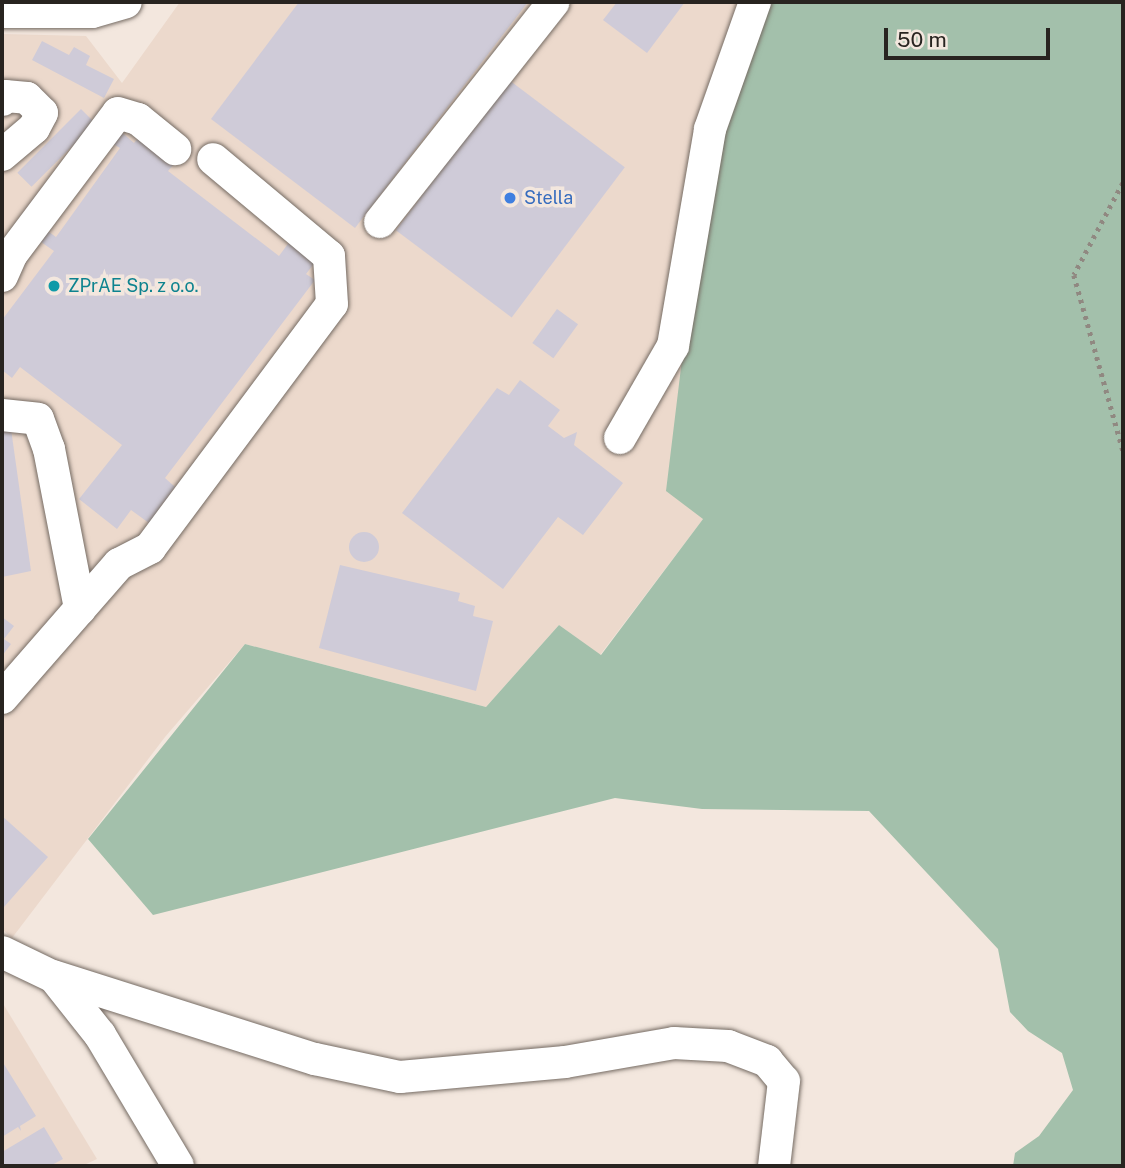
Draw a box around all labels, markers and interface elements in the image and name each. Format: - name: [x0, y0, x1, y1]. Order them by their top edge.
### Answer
- scale bar: [887, 14, 1053, 58]
- text: 50 m: [897, 27, 947, 52]
- place label: Stella: [524, 187, 573, 209]
- marker: Stella: [502, 190, 518, 206]
- place label: ZPrAE Sp. z o.o.: [68, 275, 199, 297]
- marker: ZPrAE Sp. z o.o.: [46, 278, 62, 294]

